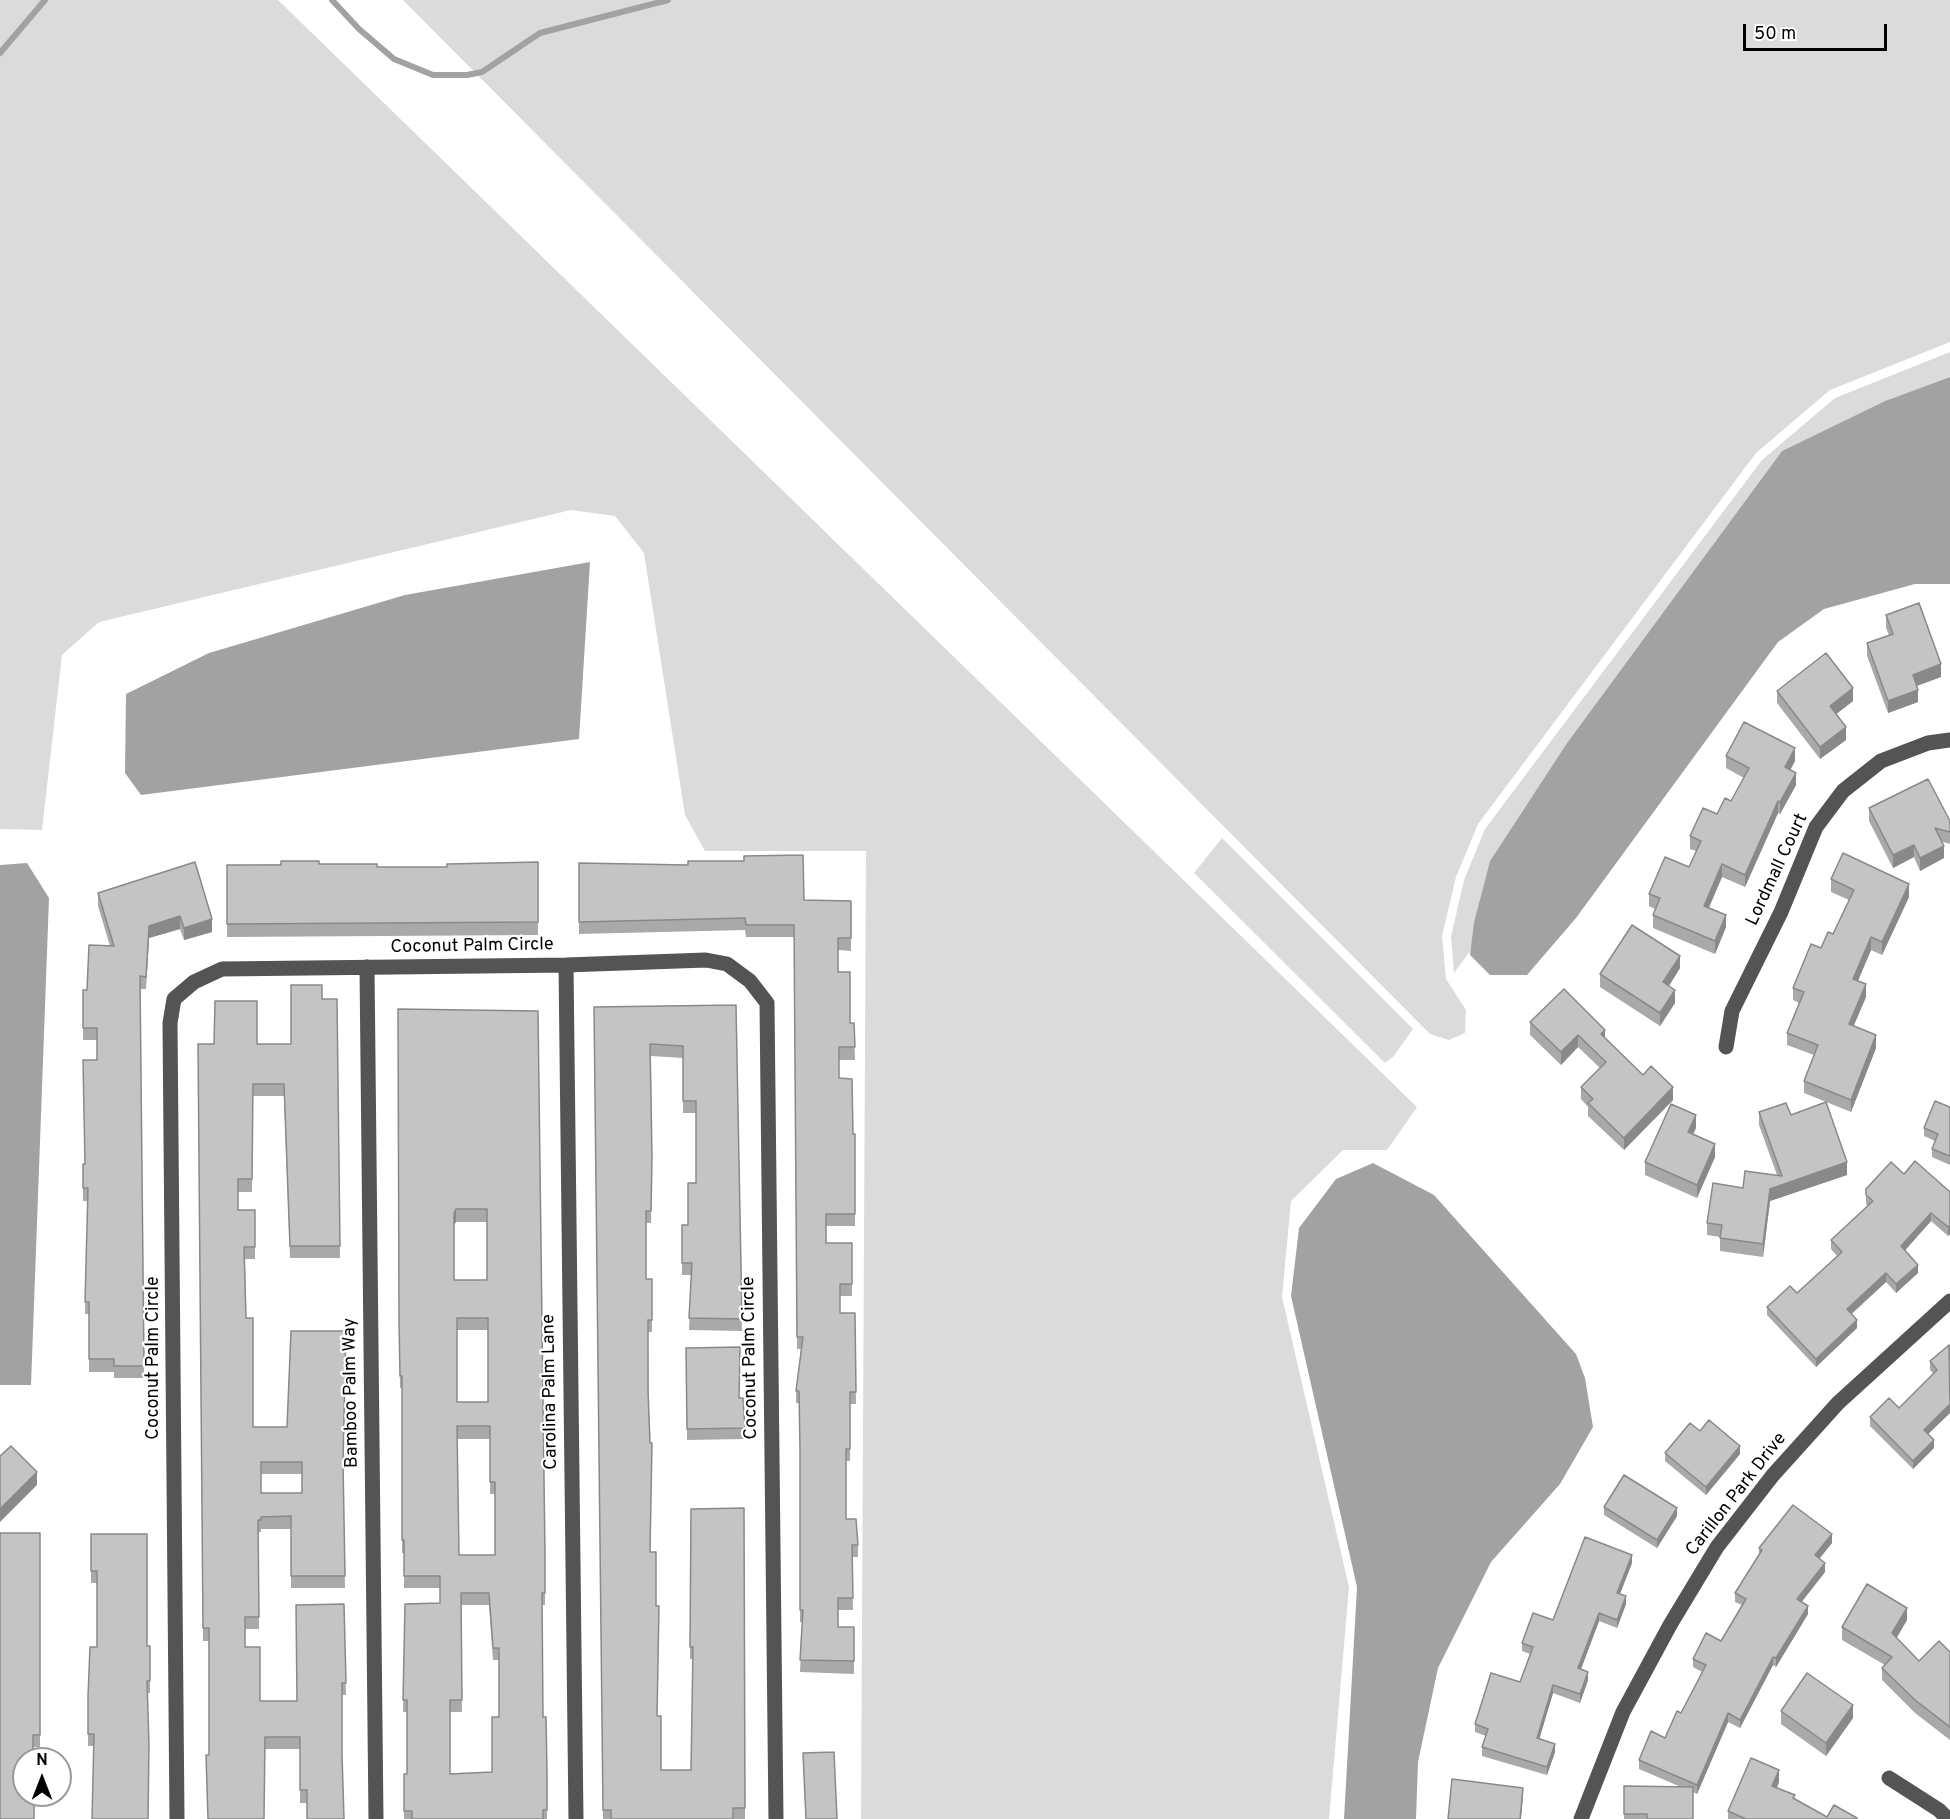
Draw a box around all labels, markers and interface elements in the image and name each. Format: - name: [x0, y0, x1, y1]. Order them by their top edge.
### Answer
- scale bar: [1746, 12, 1890, 50]
- text: 50 m: [1754, 23, 1796, 46]
- street label: Lordmall Court: [1743, 810, 1813, 930]
- street label: Coconut Palm Circle: [390, 935, 554, 959]
- street label: Coconut Palm Circle: [143, 1276, 165, 1440]
- street label: Coconut Palm Circle: [739, 1276, 763, 1440]
- street label: Carolina Palm Lane: [539, 1314, 563, 1470]
- street label: Bamboo Palm Way: [340, 1318, 364, 1468]
- street label: Carillon Park Drive: [1682, 1429, 1792, 1561]
- north arrow: [12, 1747, 72, 1807]
- text: N: [36, 1751, 48, 1771]

